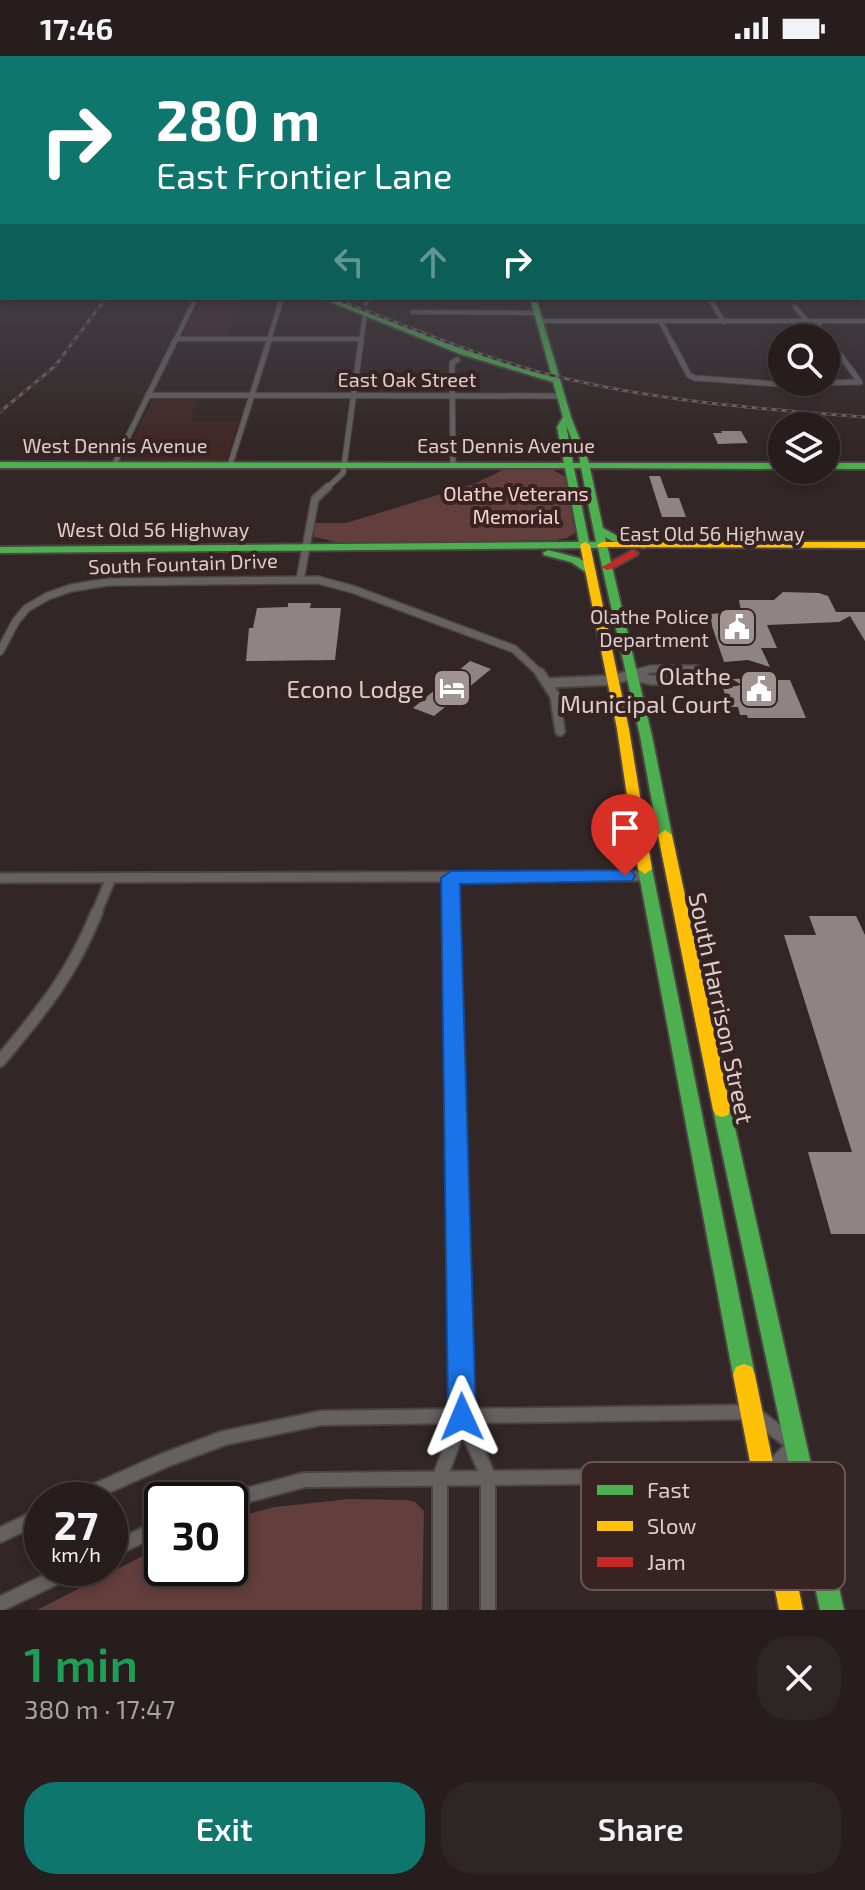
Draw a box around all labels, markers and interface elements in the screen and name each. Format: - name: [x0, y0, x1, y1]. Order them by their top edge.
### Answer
- text: 17:46: [40, 10, 113, 46]
- text: 280 m: [156, 85, 320, 152]
- icon: right: [24, 88, 128, 192]
- text: East Frontier Lane: [156, 153, 452, 196]
- icon: left: [327, 240, 371, 284]
- icon: ahead: [411, 240, 455, 284]
- icon: right: [495, 240, 539, 284]
- map controls: [768, 324, 840, 484]
- button: search: [768, 324, 840, 396]
- street label: East Oak Street: [338, 367, 477, 391]
- button: layers: [768, 412, 840, 484]
- street label: West Dennis Avenue: [23, 433, 207, 457]
- street label: East Dennis Avenue: [417, 433, 595, 457]
- park label: Olathe Veterans Memorial: [443, 481, 589, 528]
- street label: West Old 56 Highway: [57, 517, 250, 541]
- street label: East Old 56 Highway: [619, 521, 805, 545]
- street label: South Fountain Drive: [88, 548, 278, 578]
- place label: Olathe Police Department: [590, 604, 709, 651]
- public building icon: Olathe Police Department: [716, 606, 758, 648]
- place label: Olathe Municipal Court: [560, 661, 731, 718]
- hotel icon: Econo Lodge: [431, 667, 473, 709]
- public building icon: Olathe Municipal Court: [738, 668, 780, 710]
- place label: Econo Lodge: [287, 674, 424, 703]
- pin: [591, 794, 659, 876]
- icon: arrive: [603, 806, 647, 850]
- street label: South Harrison Street: [683, 890, 761, 1126]
- position arrow: [420, 1375, 504, 1459]
- legend: [581, 1462, 845, 1590]
- text: Fast: [647, 1476, 690, 1502]
- speed limit sign: 30: [144, 1482, 248, 1586]
- text: 27: [54, 1500, 98, 1548]
- text: Slow: [647, 1512, 696, 1538]
- text: km/h: [51, 1542, 101, 1566]
- text: Jam: [647, 1548, 686, 1574]
- text: 1 min: [24, 1634, 138, 1692]
- button: close: [757, 1636, 841, 1720]
- text: 380 m · 17:47: [24, 1693, 175, 1724]
- button: Exit: [24, 1782, 425, 1874]
- button: Share: [441, 1782, 841, 1874]

